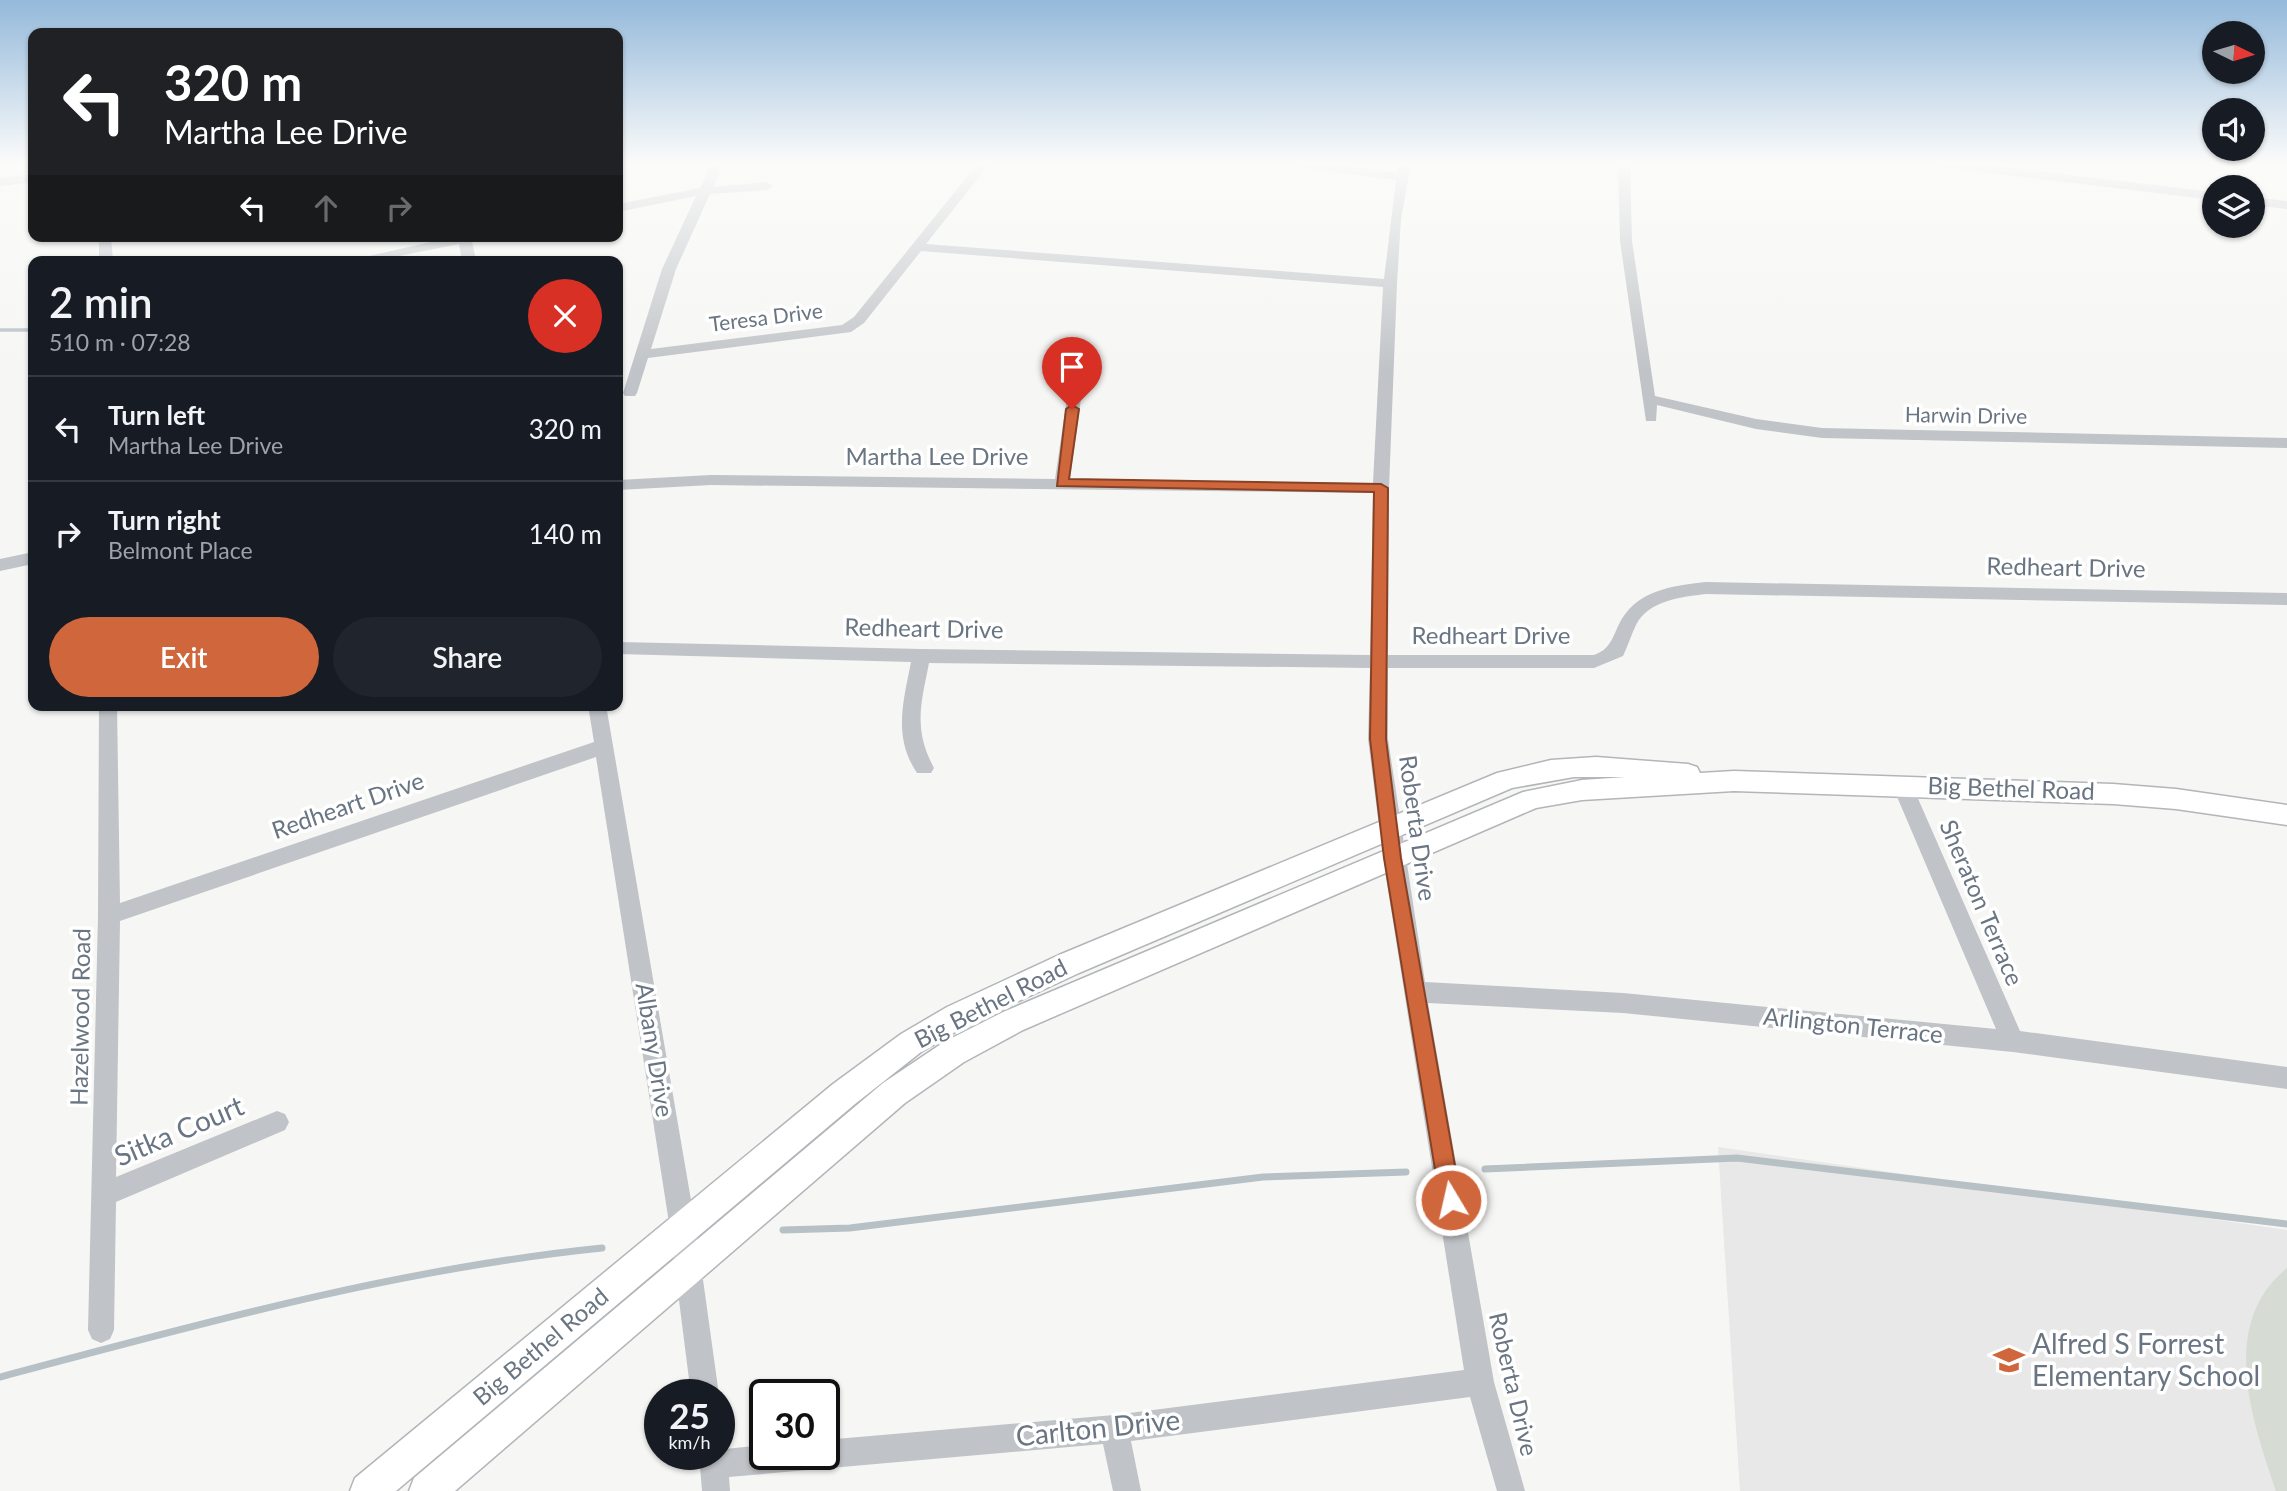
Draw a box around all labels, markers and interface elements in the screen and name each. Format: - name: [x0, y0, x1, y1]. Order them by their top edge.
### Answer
- north arrow: [2202, 21, 2264, 84]
- map controls: [2202, 21, 2265, 238]
- text: 320 m: [164, 53, 302, 111]
- icon: left: [49, 56, 140, 147]
- button: sound: [2202, 98, 2265, 161]
- text: Martha Lee Drive: [164, 112, 408, 151]
- button: layers: [2202, 175, 2265, 238]
- icon: left: [234, 189, 272, 227]
- icon: ahead: [307, 189, 345, 227]
- icon: right: [380, 189, 418, 227]
- text: 2 min: [49, 277, 153, 327]
- button: close: [528, 279, 602, 353]
- street label: Teresa Drive: [708, 297, 824, 336]
- text: 510 m · 07:28: [49, 328, 191, 356]
- pin: [1042, 337, 1102, 409]
- icon: arrive: [1053, 348, 1091, 386]
- text: Turn left: [108, 399, 205, 431]
- street label: Harwin Drive: [1905, 401, 2027, 428]
- icon: left: [49, 410, 87, 448]
- text: 320 m: [529, 413, 602, 445]
- text: Martha Lee Drive: [108, 431, 283, 459]
- street label: Martha Lee Drive: [846, 441, 1028, 470]
- text: Turn right: [108, 504, 221, 536]
- icon: right: [49, 515, 87, 553]
- text: 140 m: [529, 518, 602, 550]
- text: Belmont Place: [108, 536, 253, 564]
- street label: Redheart Drive: [1986, 551, 2146, 582]
- street label: Redheart Drive: [844, 612, 1004, 643]
- button: Exit: [49, 617, 319, 697]
- button: Share: [333, 617, 602, 697]
- street label: Redheart Drive: [1411, 620, 1571, 649]
- street label: Roberta Drive: [1394, 753, 1443, 902]
- street label: Redheart Drive: [268, 765, 427, 844]
- street label: Big Bethel Road: [1927, 770, 2095, 805]
- street label: Sheraton Terrace: [1934, 815, 2030, 990]
- street label: Hazelwood Road: [63, 928, 96, 1106]
- street label: Big Bethel Road: [909, 952, 1071, 1054]
- street label: Albany Drive: [631, 981, 680, 1119]
- street label: Arlington Terrace: [1762, 1001, 1944, 1048]
- street label: Sitka Court: [109, 1088, 248, 1173]
- position arrow: [1414, 1163, 1488, 1237]
- street label: Big Bethel Road: [467, 1281, 613, 1411]
- street label: Roberta Drive: [1484, 1309, 1545, 1458]
- place label: Alfred S Forrest Elementary School: [2032, 1326, 2260, 1392]
- school or university icon: Alfred S Forrest Elementary School: [1992, 1343, 2026, 1377]
- speed limit sign: 30: [749, 1379, 840, 1470]
- text: 25: [669, 1394, 710, 1436]
- street label: Carlton Drive: [1014, 1401, 1182, 1453]
- text: km/h: [668, 1431, 711, 1453]

